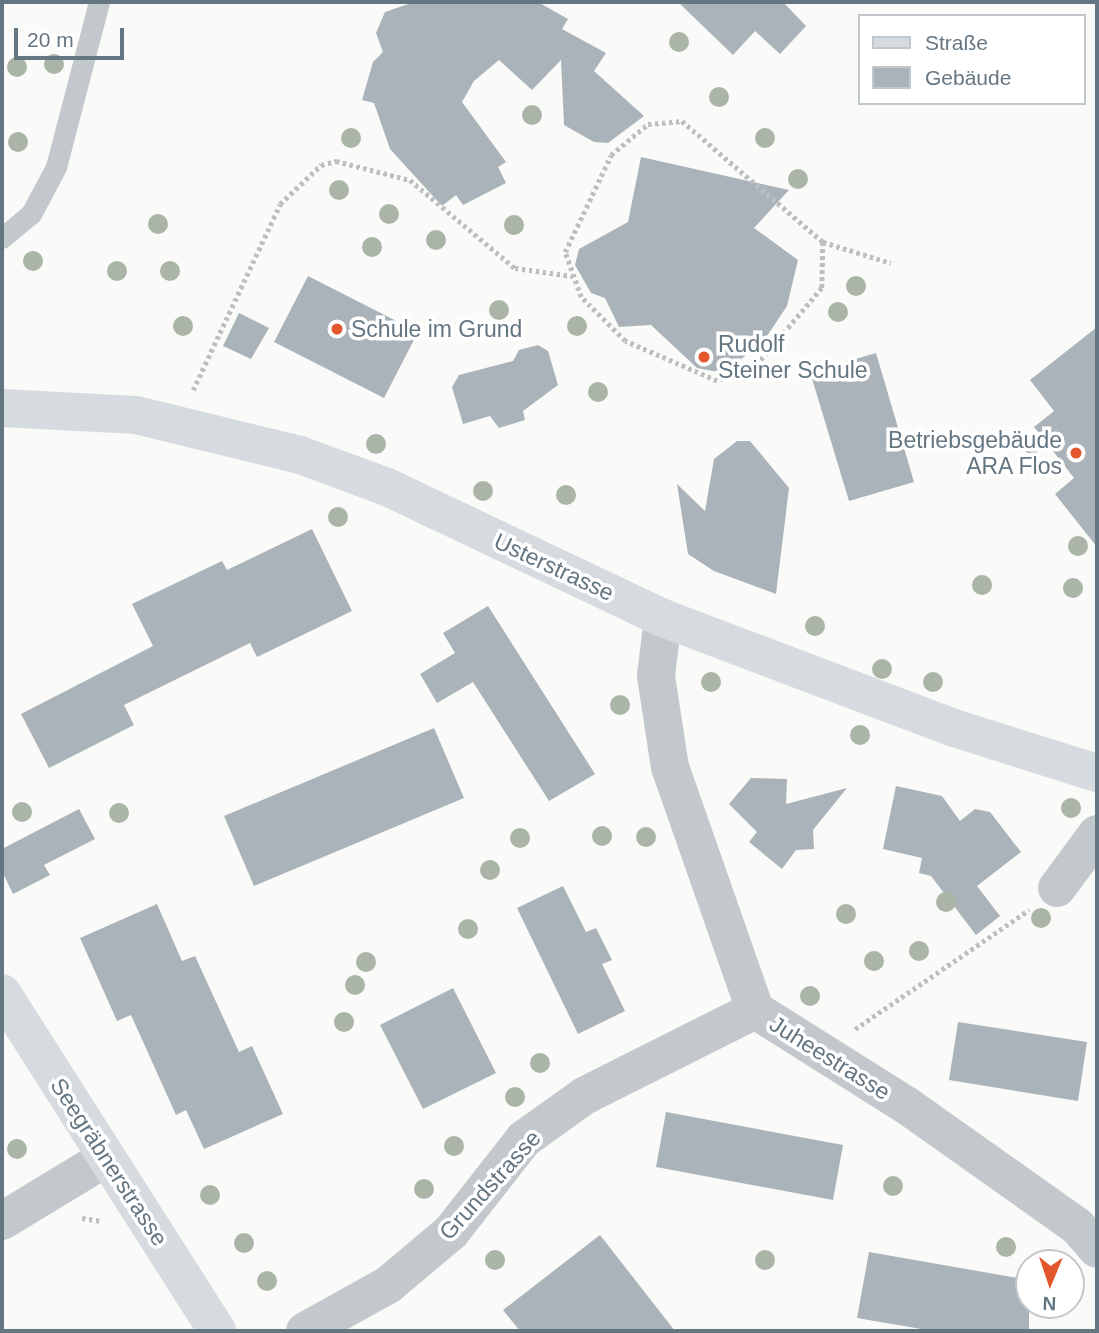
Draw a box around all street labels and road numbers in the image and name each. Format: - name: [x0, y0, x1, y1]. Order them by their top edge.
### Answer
- street label: Usterstrasse: [490, 527, 618, 607]
- street label: Juheestrasse: [765, 1010, 895, 1106]
- street label: Seegräbnerstrasse: [45, 1073, 173, 1251]
- street label: Grundstrasse: [434, 1124, 546, 1246]

